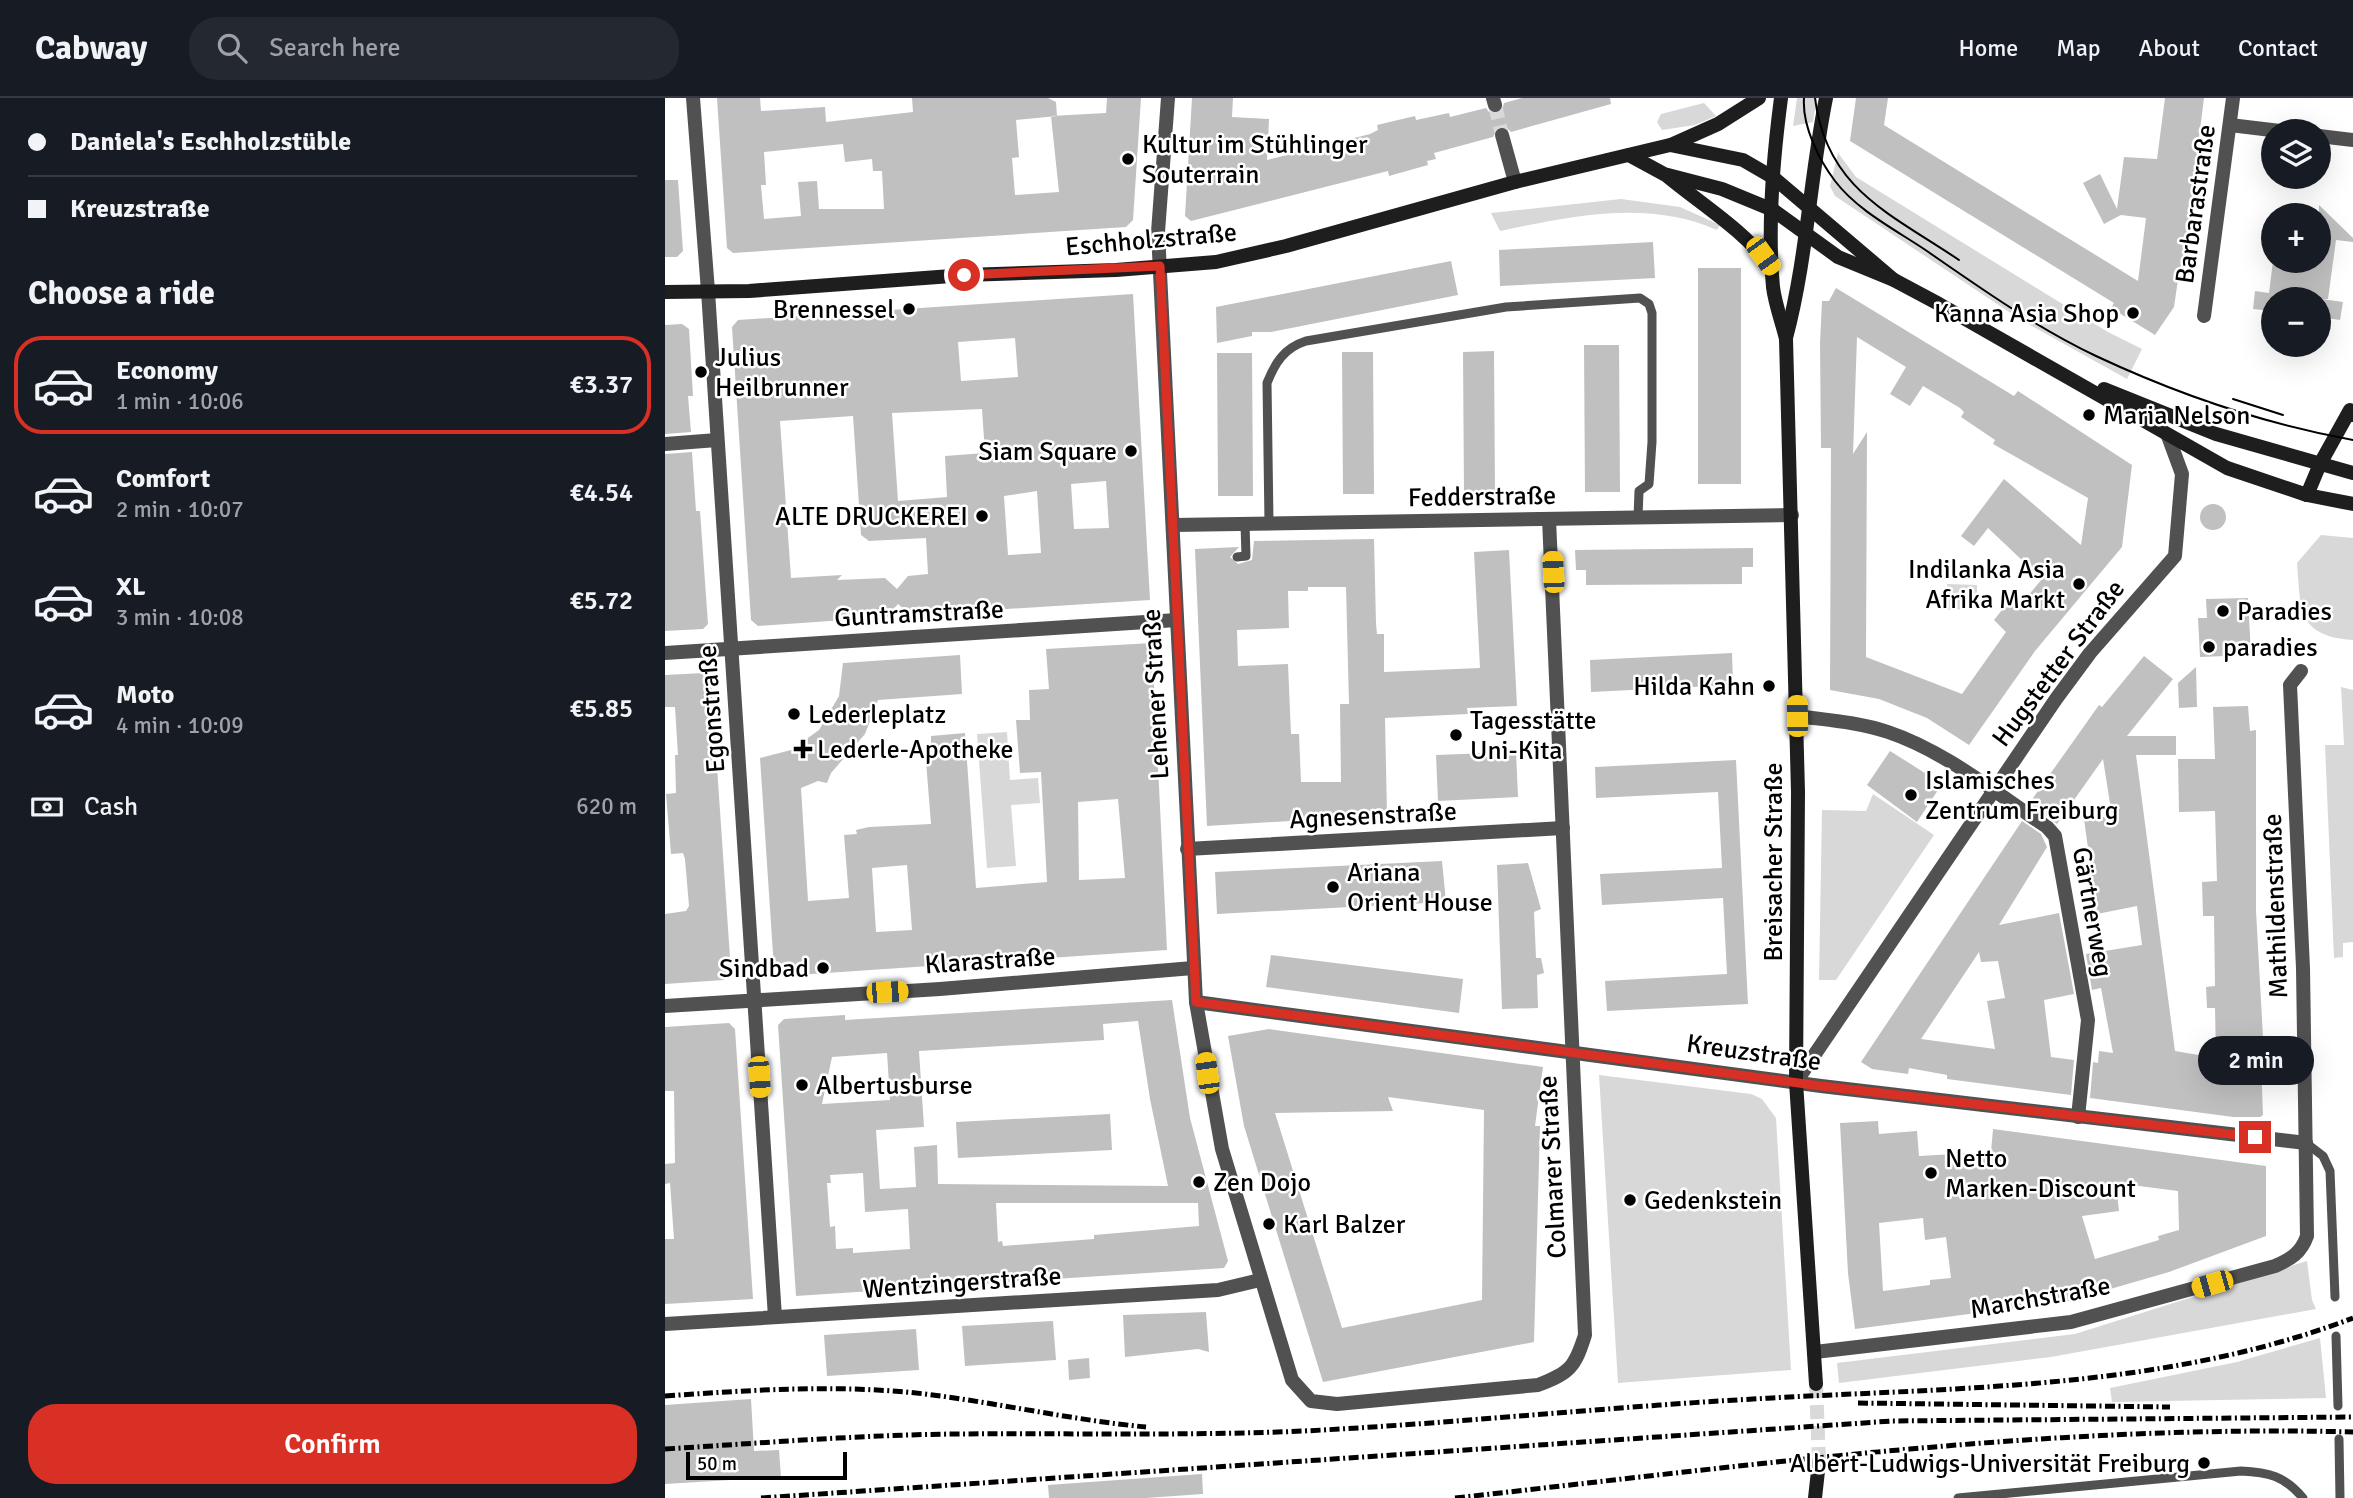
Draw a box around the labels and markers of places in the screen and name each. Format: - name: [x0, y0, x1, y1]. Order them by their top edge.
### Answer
- place label: Kultur im Stühlinger Souterrain: [1142, 129, 1368, 191]
- marker: Kultur im Stühlinger Souterrain: [1120, 151, 1136, 167]
- place label: Brennessel: [773, 294, 895, 326]
- place label: Kanna Asia Shop: [1934, 298, 2119, 330]
- marker: Brennessel: [901, 301, 917, 317]
- marker: Kanna Asia Shop: [2125, 305, 2141, 321]
- place label: Julius Heilbrunner: [715, 342, 849, 404]
- marker: Julius Heilbrunner: [693, 364, 709, 380]
- place label: Maria Nelson: [2103, 400, 2251, 432]
- marker: Maria Nelson: [2081, 407, 2097, 423]
- place label: Siam Square: [978, 436, 1117, 468]
- marker: Siam Square: [1123, 443, 1139, 459]
- place label: ALTE DRUCKEREI: [775, 501, 968, 533]
- marker: ALTE DRUCKEREI: [974, 508, 990, 524]
- place label: Indilanka Asia Afrika Markt: [1908, 554, 2065, 616]
- marker: Indilanka Asia Afrika Markt: [2071, 576, 2087, 592]
- place label: Paradies: [2237, 596, 2332, 628]
- marker: Paradies: [2215, 603, 2231, 619]
- place label: paradies: [2223, 632, 2318, 664]
- marker: paradies: [2201, 639, 2217, 655]
- place label: Hilda Kahn: [1633, 671, 1755, 703]
- marker: Hilda Kahn: [1761, 678, 1777, 694]
- place label: Lederleplatz: [808, 699, 946, 731]
- place label: Tagesstätte Uni-Kita: [1470, 705, 1596, 767]
- marker: Lederleplatz: [786, 706, 802, 722]
- marker: Tagesstätte Uni-Kita: [1448, 727, 1464, 743]
- place label: Lederle-Apotheke: [817, 734, 1014, 766]
- marker: Lederle-Apotheke: [795, 741, 811, 757]
- place label: Islamisches Zentrum Freiburg: [1925, 765, 2119, 827]
- marker: Islamisches Zentrum Freiburg: [1903, 787, 1919, 803]
- place label: Ariana Orient House: [1347, 857, 1493, 919]
- marker: Ariana Orient House: [1325, 879, 1341, 895]
- place label: Sindbad: [719, 953, 809, 985]
- marker: Sindbad: [815, 960, 831, 976]
- place label: Albertusburse: [816, 1070, 973, 1102]
- marker: Albertusburse: [794, 1077, 810, 1093]
- place label: Netto Marken-Discount: [1945, 1143, 2136, 1205]
- marker: Netto Marken-Discount: [1923, 1165, 1939, 1181]
- place label: Zen Dojo: [1213, 1167, 1311, 1199]
- marker: Zen Dojo: [1191, 1174, 1207, 1190]
- place label: Gedenkstein: [1644, 1185, 1782, 1217]
- marker: Gedenkstein: [1622, 1192, 1638, 1208]
- place label: Karl Balzer: [1283, 1209, 1406, 1241]
- marker: Karl Balzer: [1261, 1216, 1277, 1232]
- place label: Albert-Ludwigs-Universität Freiburg: [1790, 1448, 2190, 1480]
- marker: Albert-Ludwigs-Universität Freiburg: [2196, 1455, 2212, 1471]

